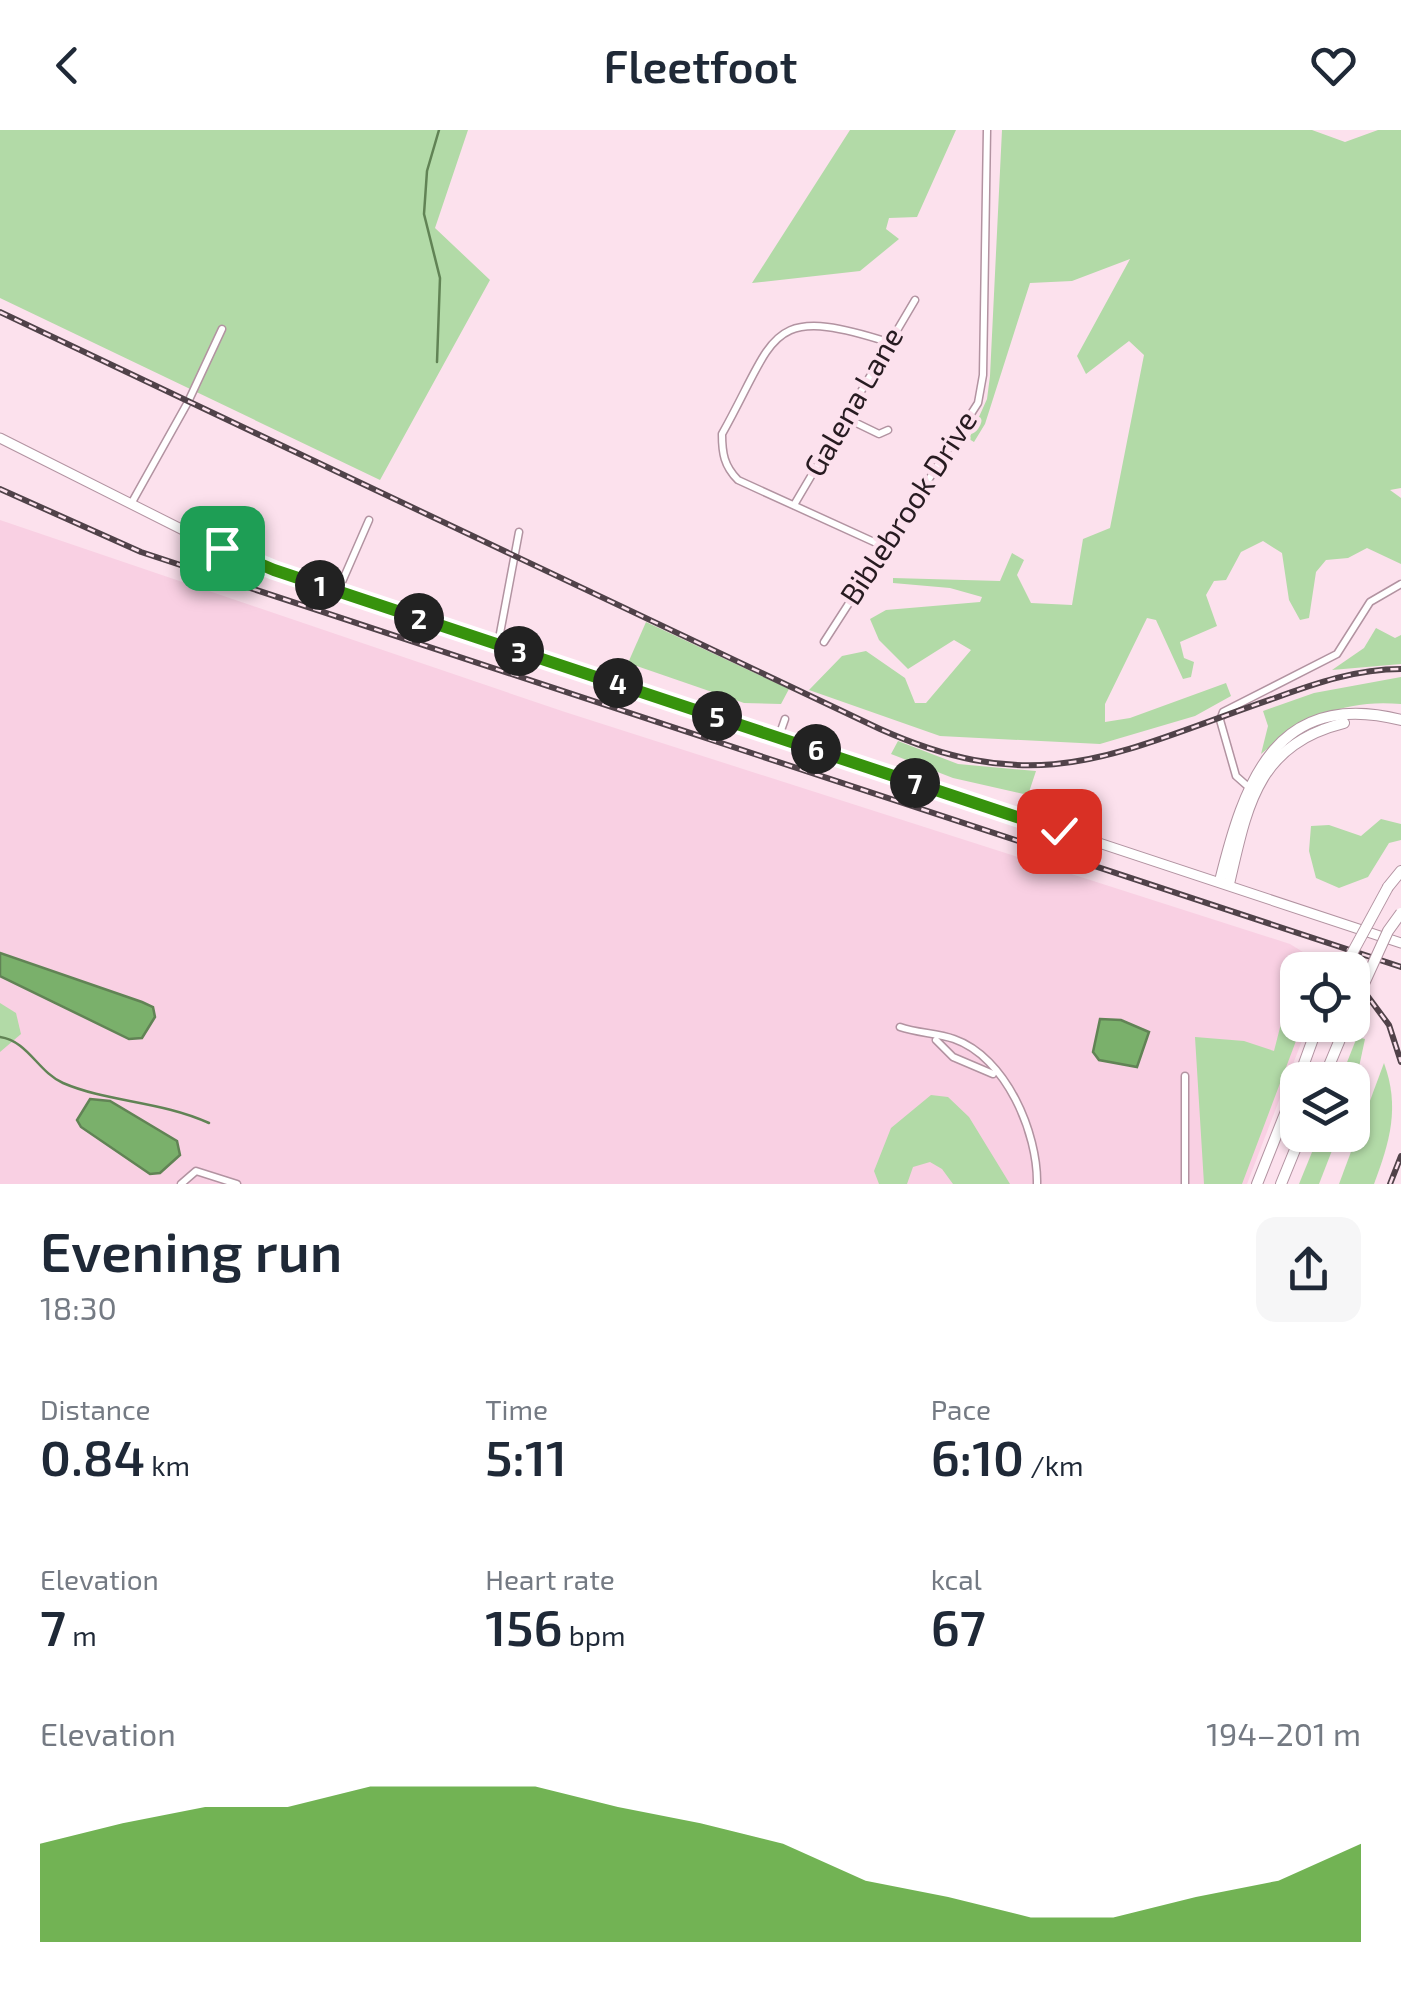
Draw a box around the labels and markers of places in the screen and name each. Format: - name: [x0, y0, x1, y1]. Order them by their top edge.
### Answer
- pin: [180, 506, 265, 591]
- pin: 1: [295, 560, 345, 610]
- pin: 2: [394, 593, 444, 643]
- pin: 3: [494, 626, 544, 676]
- pin: 4: [593, 658, 643, 708]
- pin: 5: [692, 691, 742, 741]
- pin: 6: [791, 724, 841, 774]
- pin: 7: [890, 758, 940, 808]
- pin: [1017, 789, 1102, 874]

